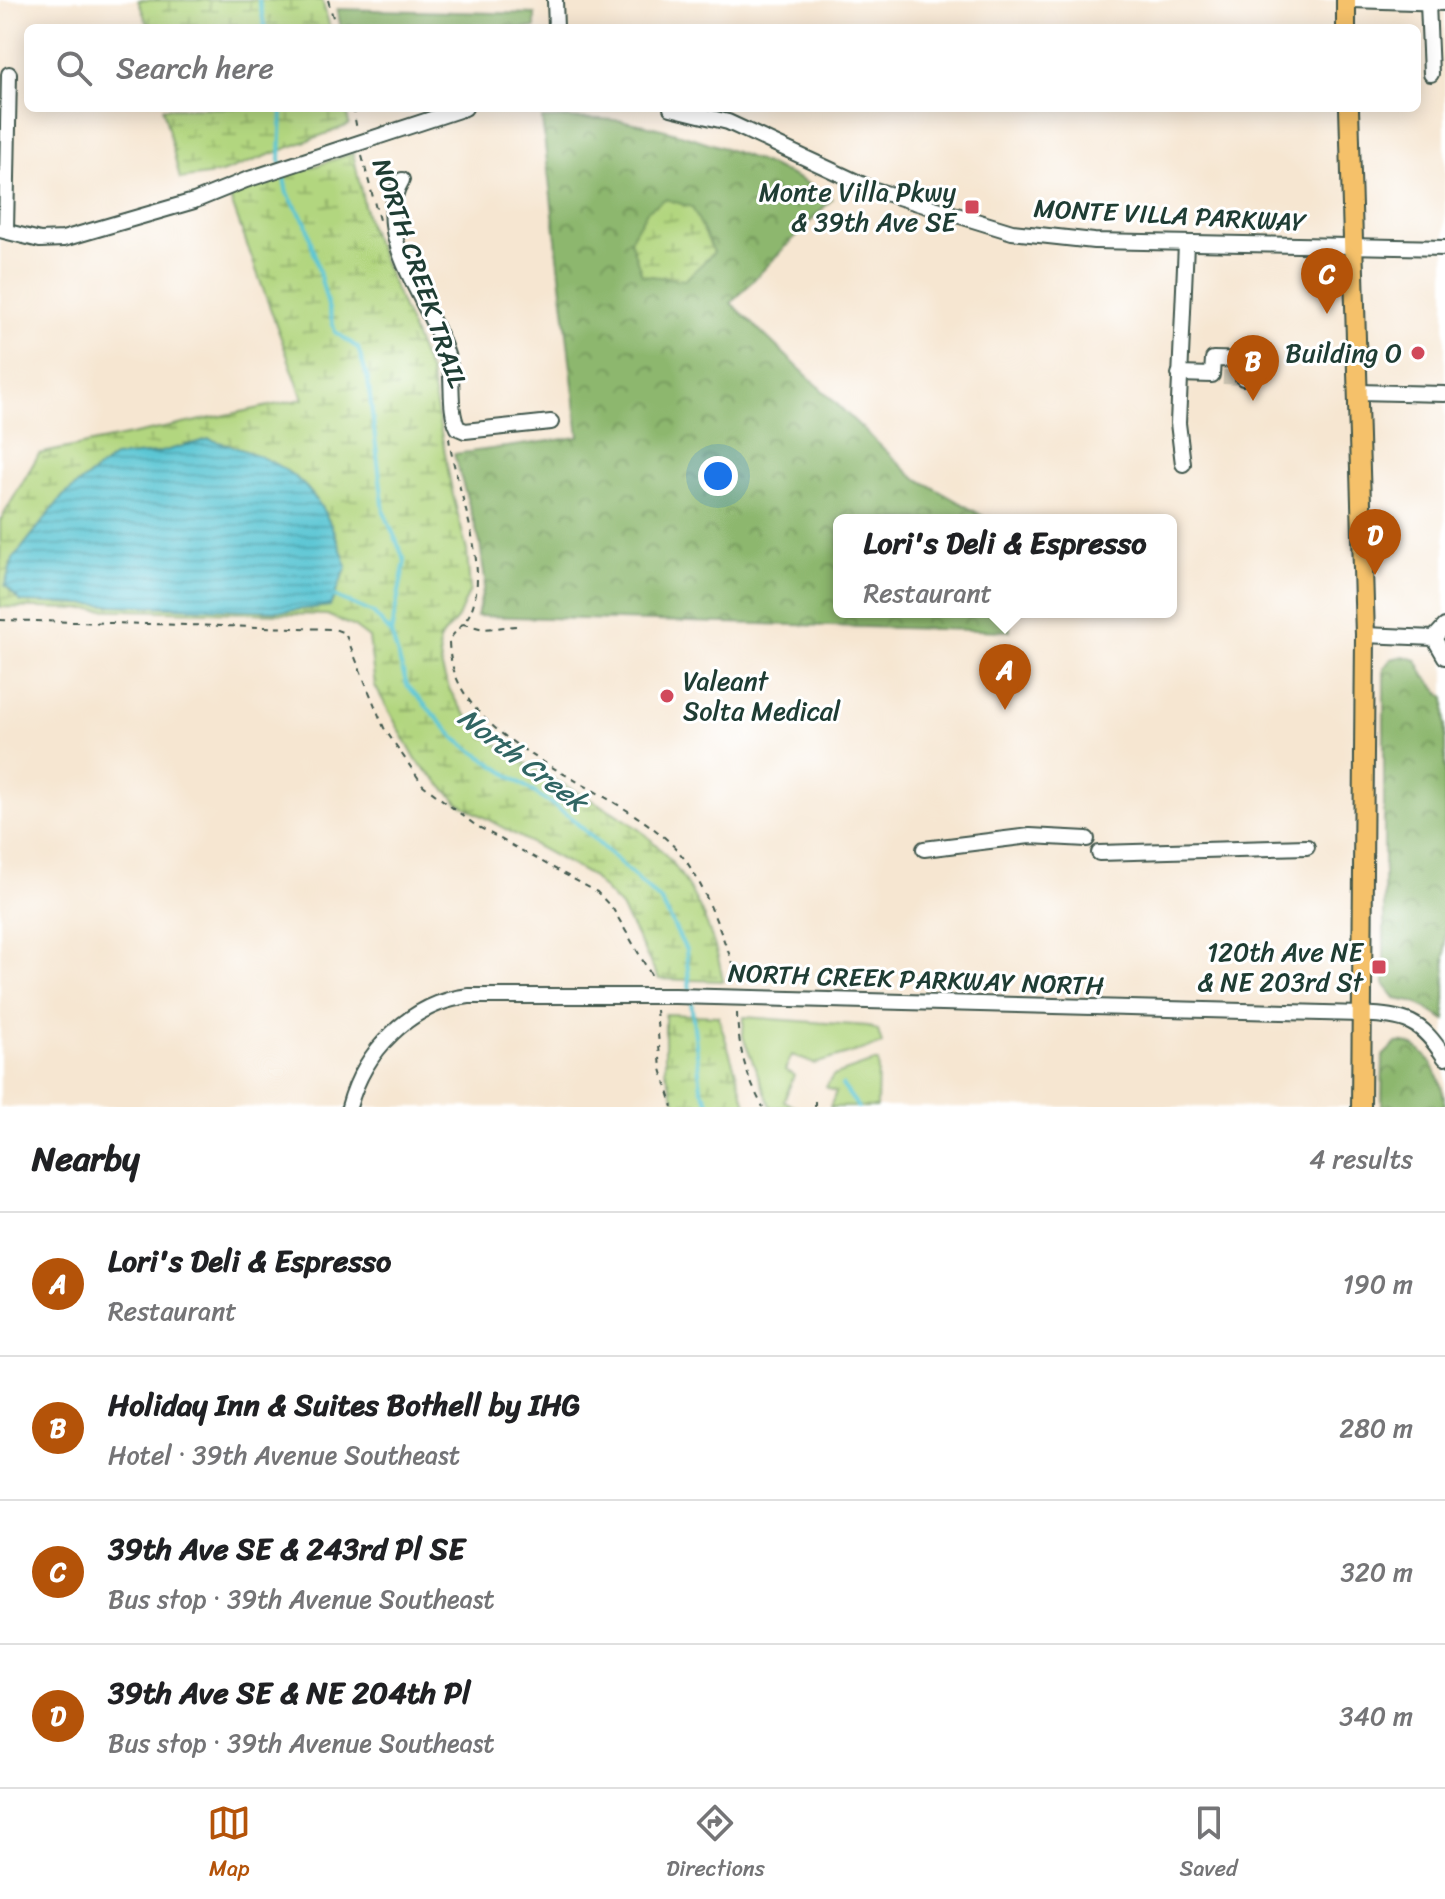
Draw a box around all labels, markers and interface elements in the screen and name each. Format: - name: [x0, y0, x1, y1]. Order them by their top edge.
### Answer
- search box: [24, 24, 1421, 112]
- text: Search here: [116, 41, 274, 95]
- icon: search: [52, 46, 96, 90]
- street label: NORTH CREEK TRAIL: [359, 152, 481, 394]
- place label: Monte Villa Pkwy & 39th Ave SE: [759, 169, 958, 245]
- street label: MONTE VILLA PARKWAY: [1033, 185, 1309, 245]
- marker: Monte Villa Pkwy & 39th Ave SE: [963, 198, 981, 216]
- pin: C: [1301, 248, 1353, 314]
- place label: Building O: [1285, 330, 1402, 376]
- pin: B: [1227, 335, 1279, 401]
- marker: Building O: [1409, 344, 1427, 362]
- your location: [698, 456, 738, 496]
- pin: D: [1349, 509, 1401, 575]
- popup: [833, 514, 1177, 618]
- text: Lori's Deli & Espresso: [863, 516, 1147, 570]
- text: Restaurant: [863, 570, 992, 616]
- pin: A: [979, 644, 1031, 710]
- place label: Valeant Solta Medical: [683, 658, 841, 734]
- marker: Valeant Solta Medical: [658, 687, 676, 705]
- water label: North Creek: [447, 694, 601, 827]
- place label: 120th Ave NE & NE 203rd St: [1197, 929, 1365, 1005]
- street label: NORTH CREEK PARKWAY NORTH: [727, 949, 1105, 1009]
- marker: 120th Ave NE & NE 203rd St: [1370, 958, 1388, 976]
- text: Nearby: [32, 1129, 140, 1189]
- text: 4 results: [1309, 1136, 1413, 1182]
- text: Lori's Deli & Espresso: [108, 1234, 391, 1288]
- text: A: [49, 1261, 67, 1307]
- text: 190 m: [1343, 1261, 1413, 1307]
- text: Restaurant: [108, 1288, 237, 1334]
- text: Holiday Inn & Suites Bothell by IHG: [108, 1378, 581, 1432]
- text: B: [50, 1405, 66, 1451]
- text: 280 m: [1339, 1405, 1413, 1451]
- text: Hotel · 39th Avenue Southeast: [108, 1432, 460, 1478]
- text: 39th Ave SE & 243rd Pl SE: [108, 1522, 465, 1576]
- text: C: [50, 1549, 66, 1595]
- text: 320 m: [1341, 1549, 1413, 1595]
- text: Bus stop · 39th Avenue Southeast: [108, 1576, 495, 1622]
- text: 39th Ave SE & NE 204th Pl: [108, 1666, 470, 1720]
- text: D: [50, 1693, 66, 1739]
- text: 340 m: [1339, 1693, 1413, 1739]
- text: Bus stop · 39th Avenue Southeast: [108, 1720, 495, 1766]
- tab: Map: [207, 1801, 251, 1888]
- tab: Directions: [666, 1801, 765, 1888]
- tab: Saved: [1180, 1801, 1238, 1888]

